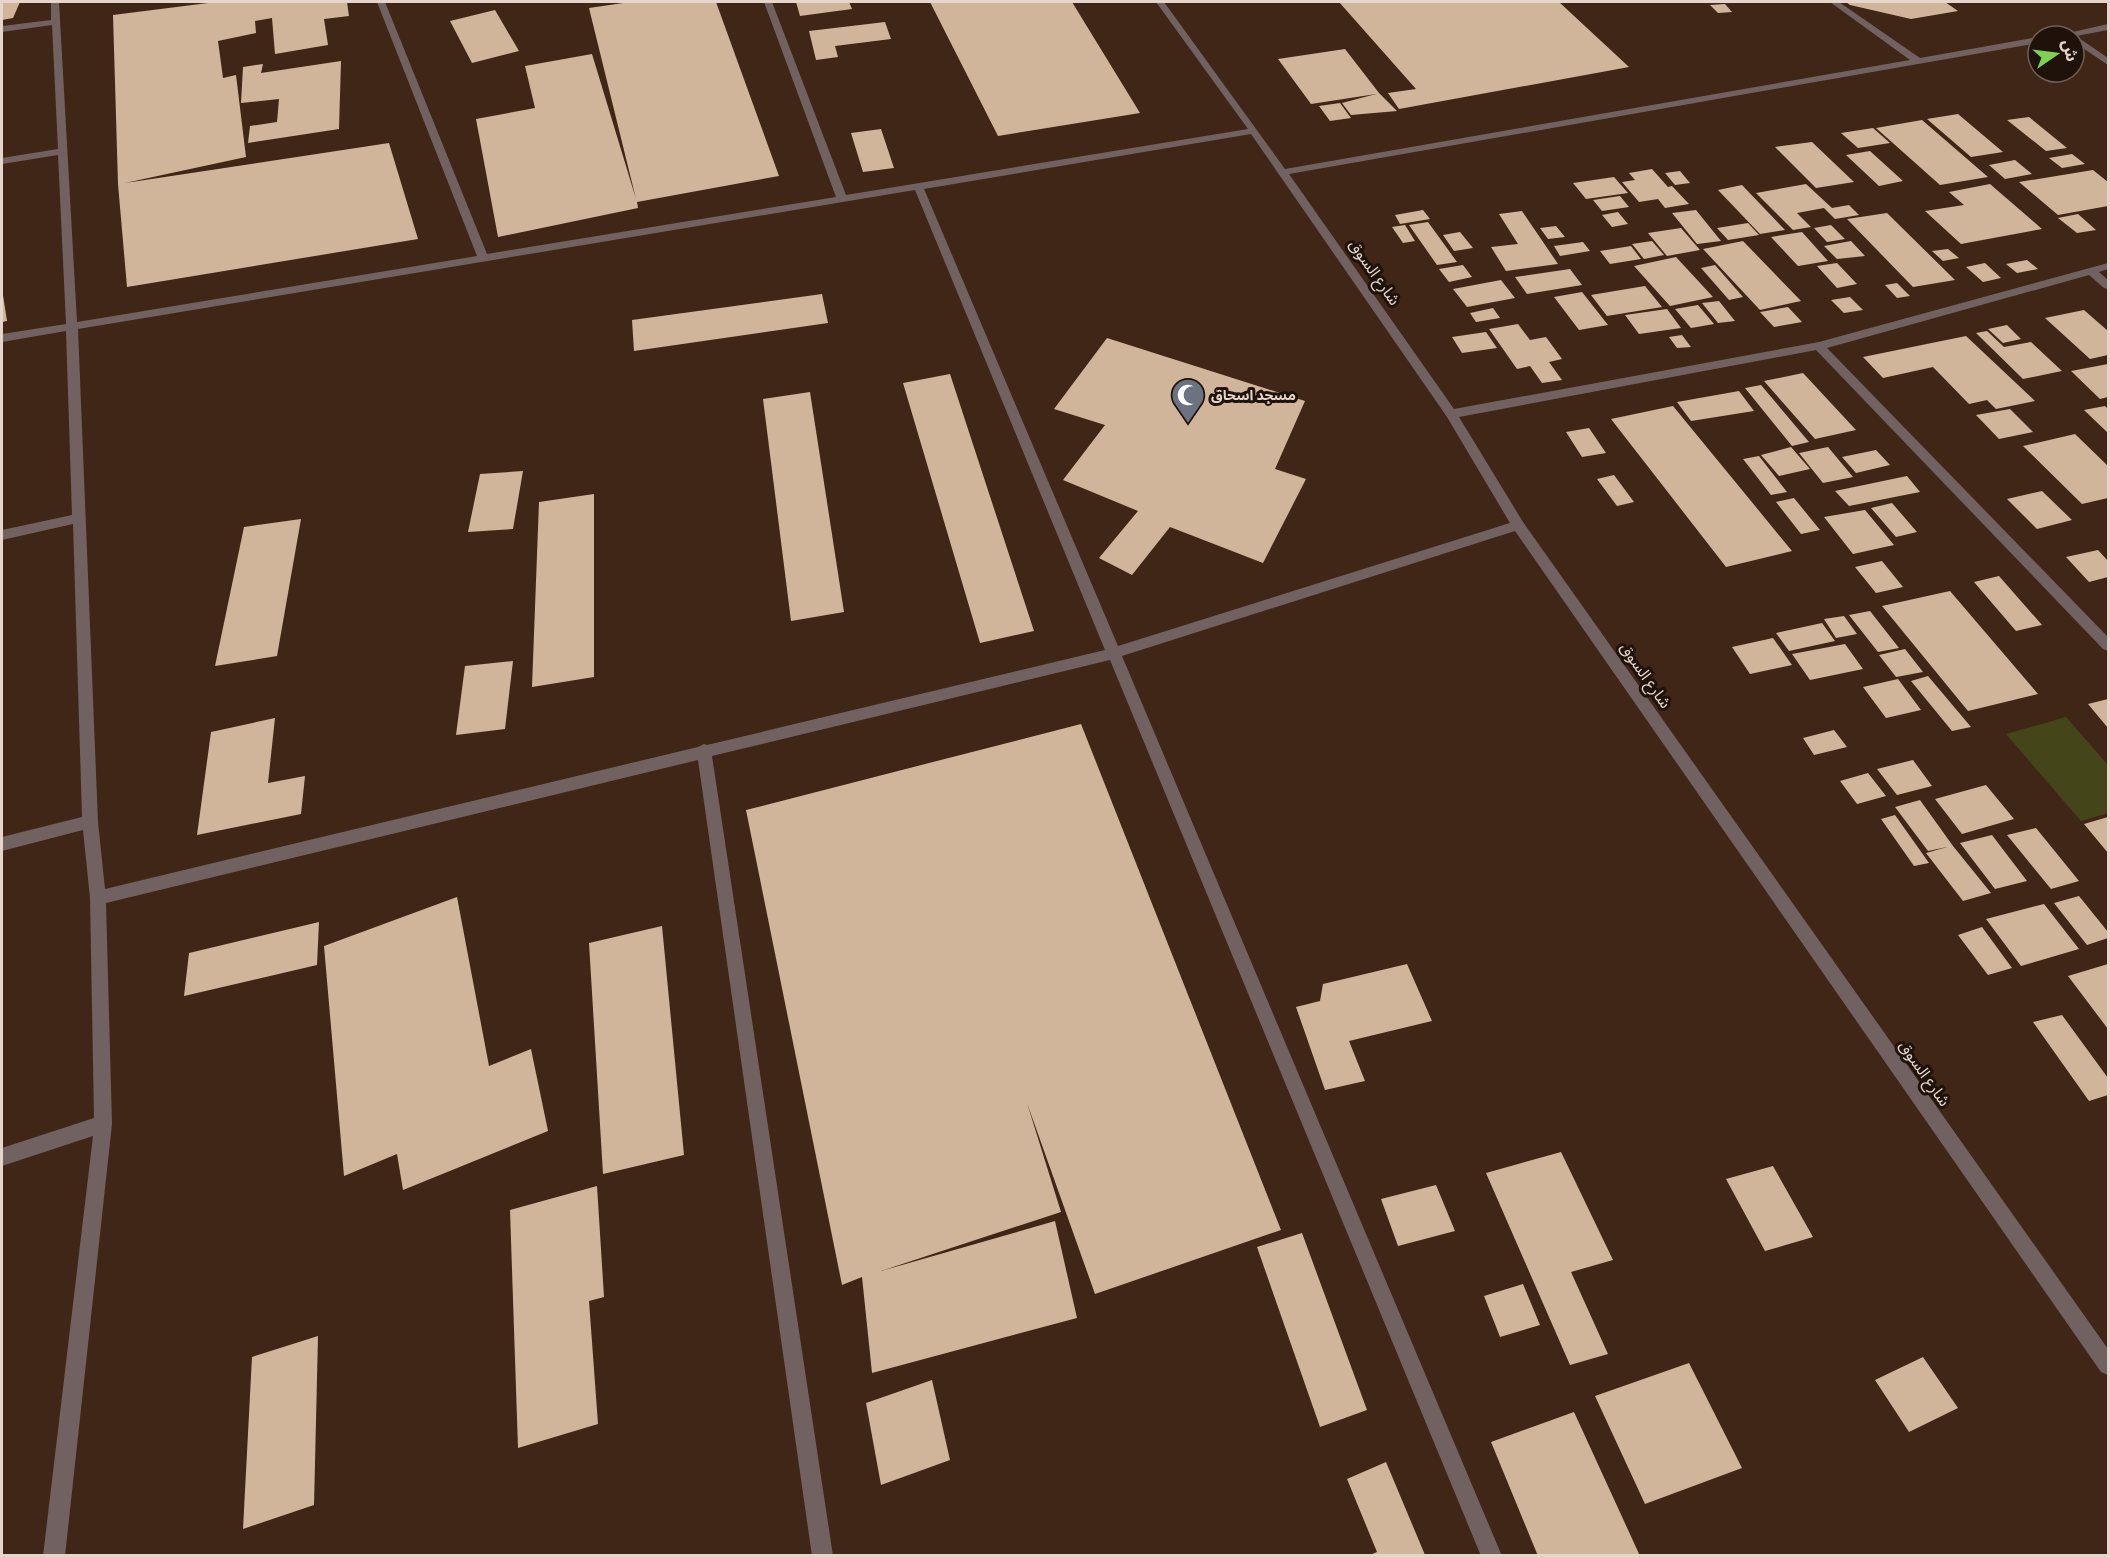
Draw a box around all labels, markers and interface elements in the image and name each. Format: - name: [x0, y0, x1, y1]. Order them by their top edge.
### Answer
- north arrow: [2026, 24, 2086, 84]
- text: ش: [2056, 37, 2085, 64]
- street label: شارع السوق: [1342, 234, 1407, 311]
- mosque icon: مسجد اسحاق: [1170, 377, 1206, 424]
- place label: مسجد اسحاق: [1211, 384, 1296, 405]
- street label: شارع السوق: [1613, 637, 1678, 714]
- street label: شارع السوق: [1892, 1035, 1957, 1112]

